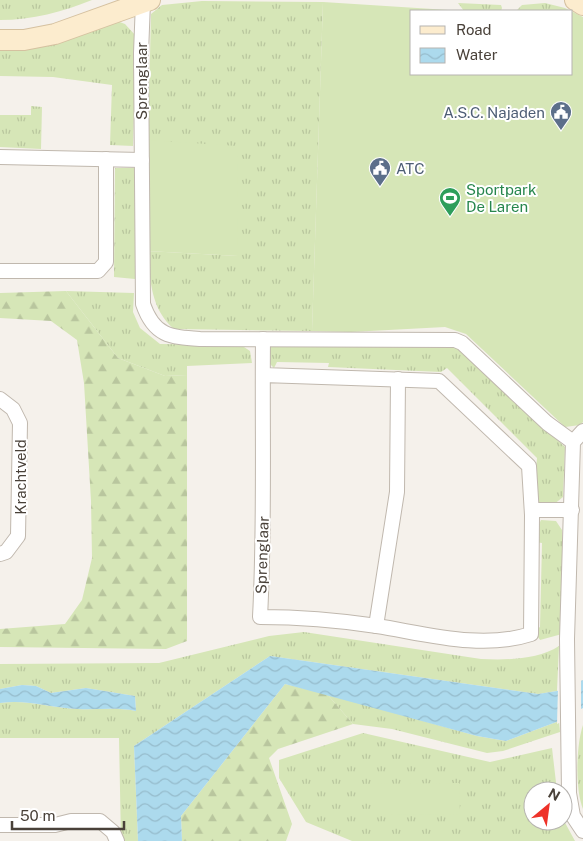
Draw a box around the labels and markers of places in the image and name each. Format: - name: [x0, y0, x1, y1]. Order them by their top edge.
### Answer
- public building icon: A.S.C. Najaden: [549, 100, 573, 131]
- place label: A.S.C. Najaden: [443, 104, 545, 121]
- public building icon: ATC: [368, 156, 392, 187]
- place label: ATC: [396, 160, 424, 177]
- place label: Sportpark De Laren: [466, 181, 536, 215]
- sports icon: Sportpark De Laren: [438, 186, 462, 217]

